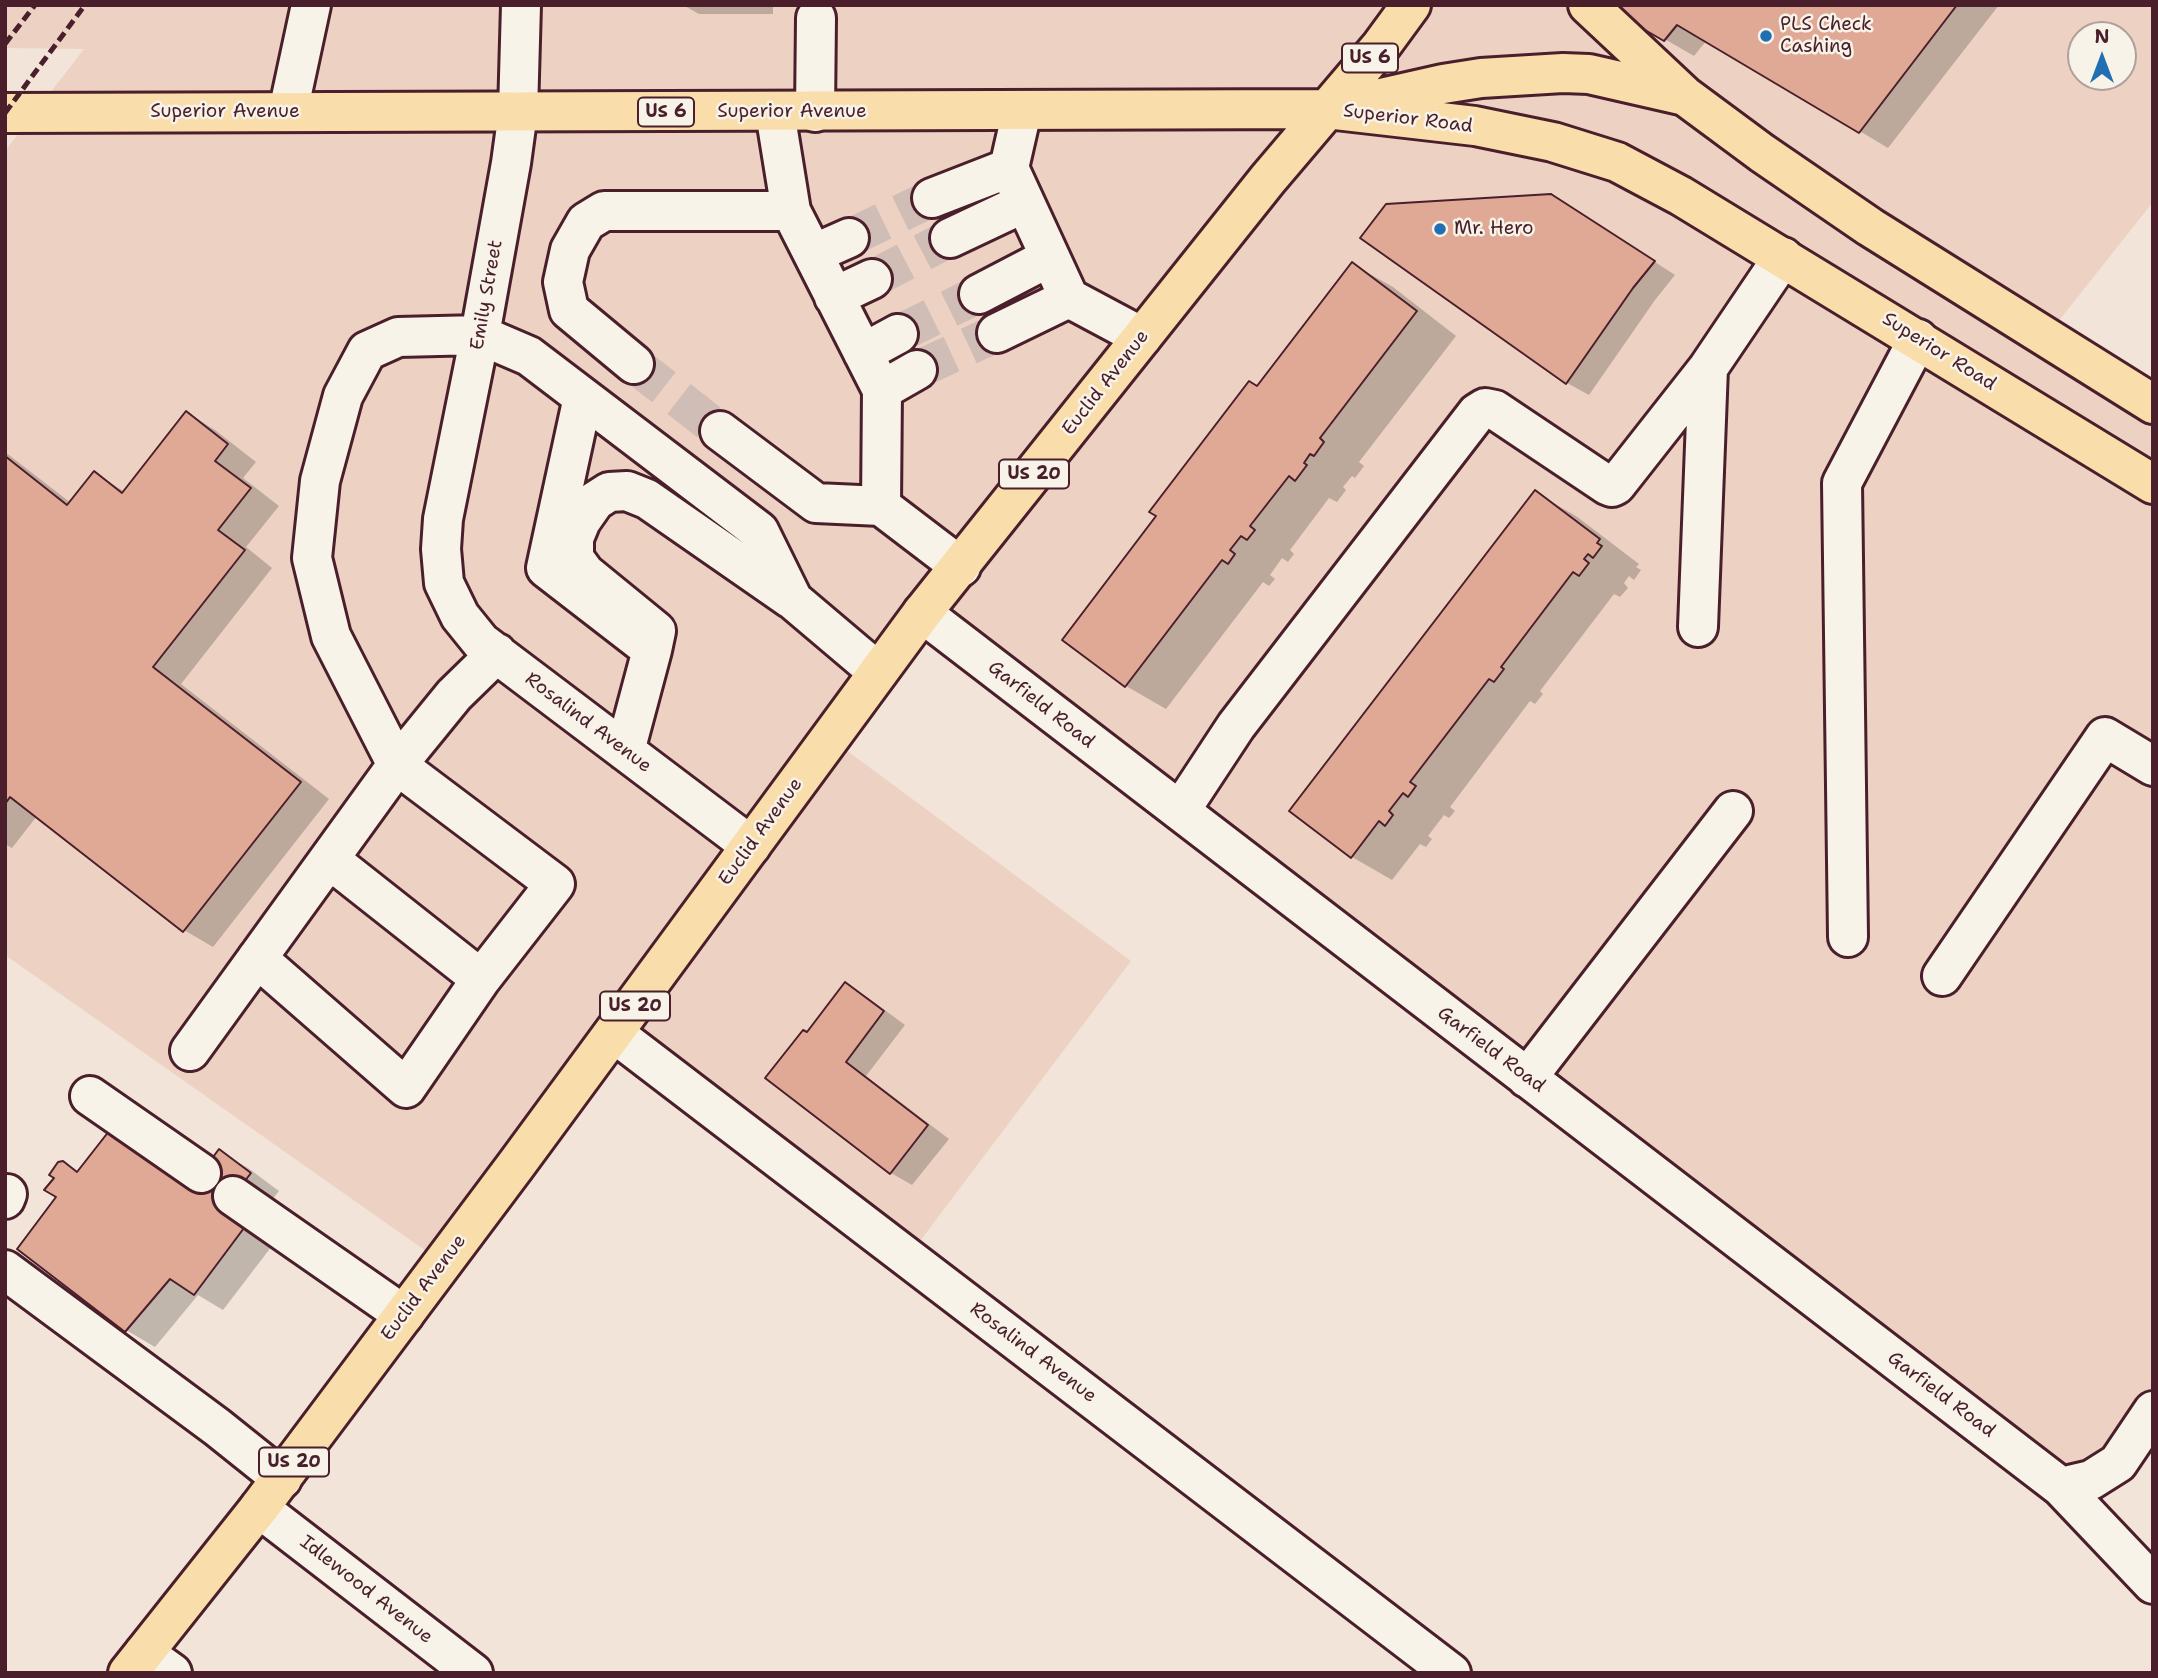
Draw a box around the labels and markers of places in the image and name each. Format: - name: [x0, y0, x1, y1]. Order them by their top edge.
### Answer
- place label: PLS Check Cashing: [1780, 14, 1872, 58]
- marker: PLS Check Cashing: [1758, 28, 1774, 44]
- place label: Mr. Hero: [1454, 218, 1534, 240]
- marker: Mr. Hero: [1432, 221, 1448, 237]

